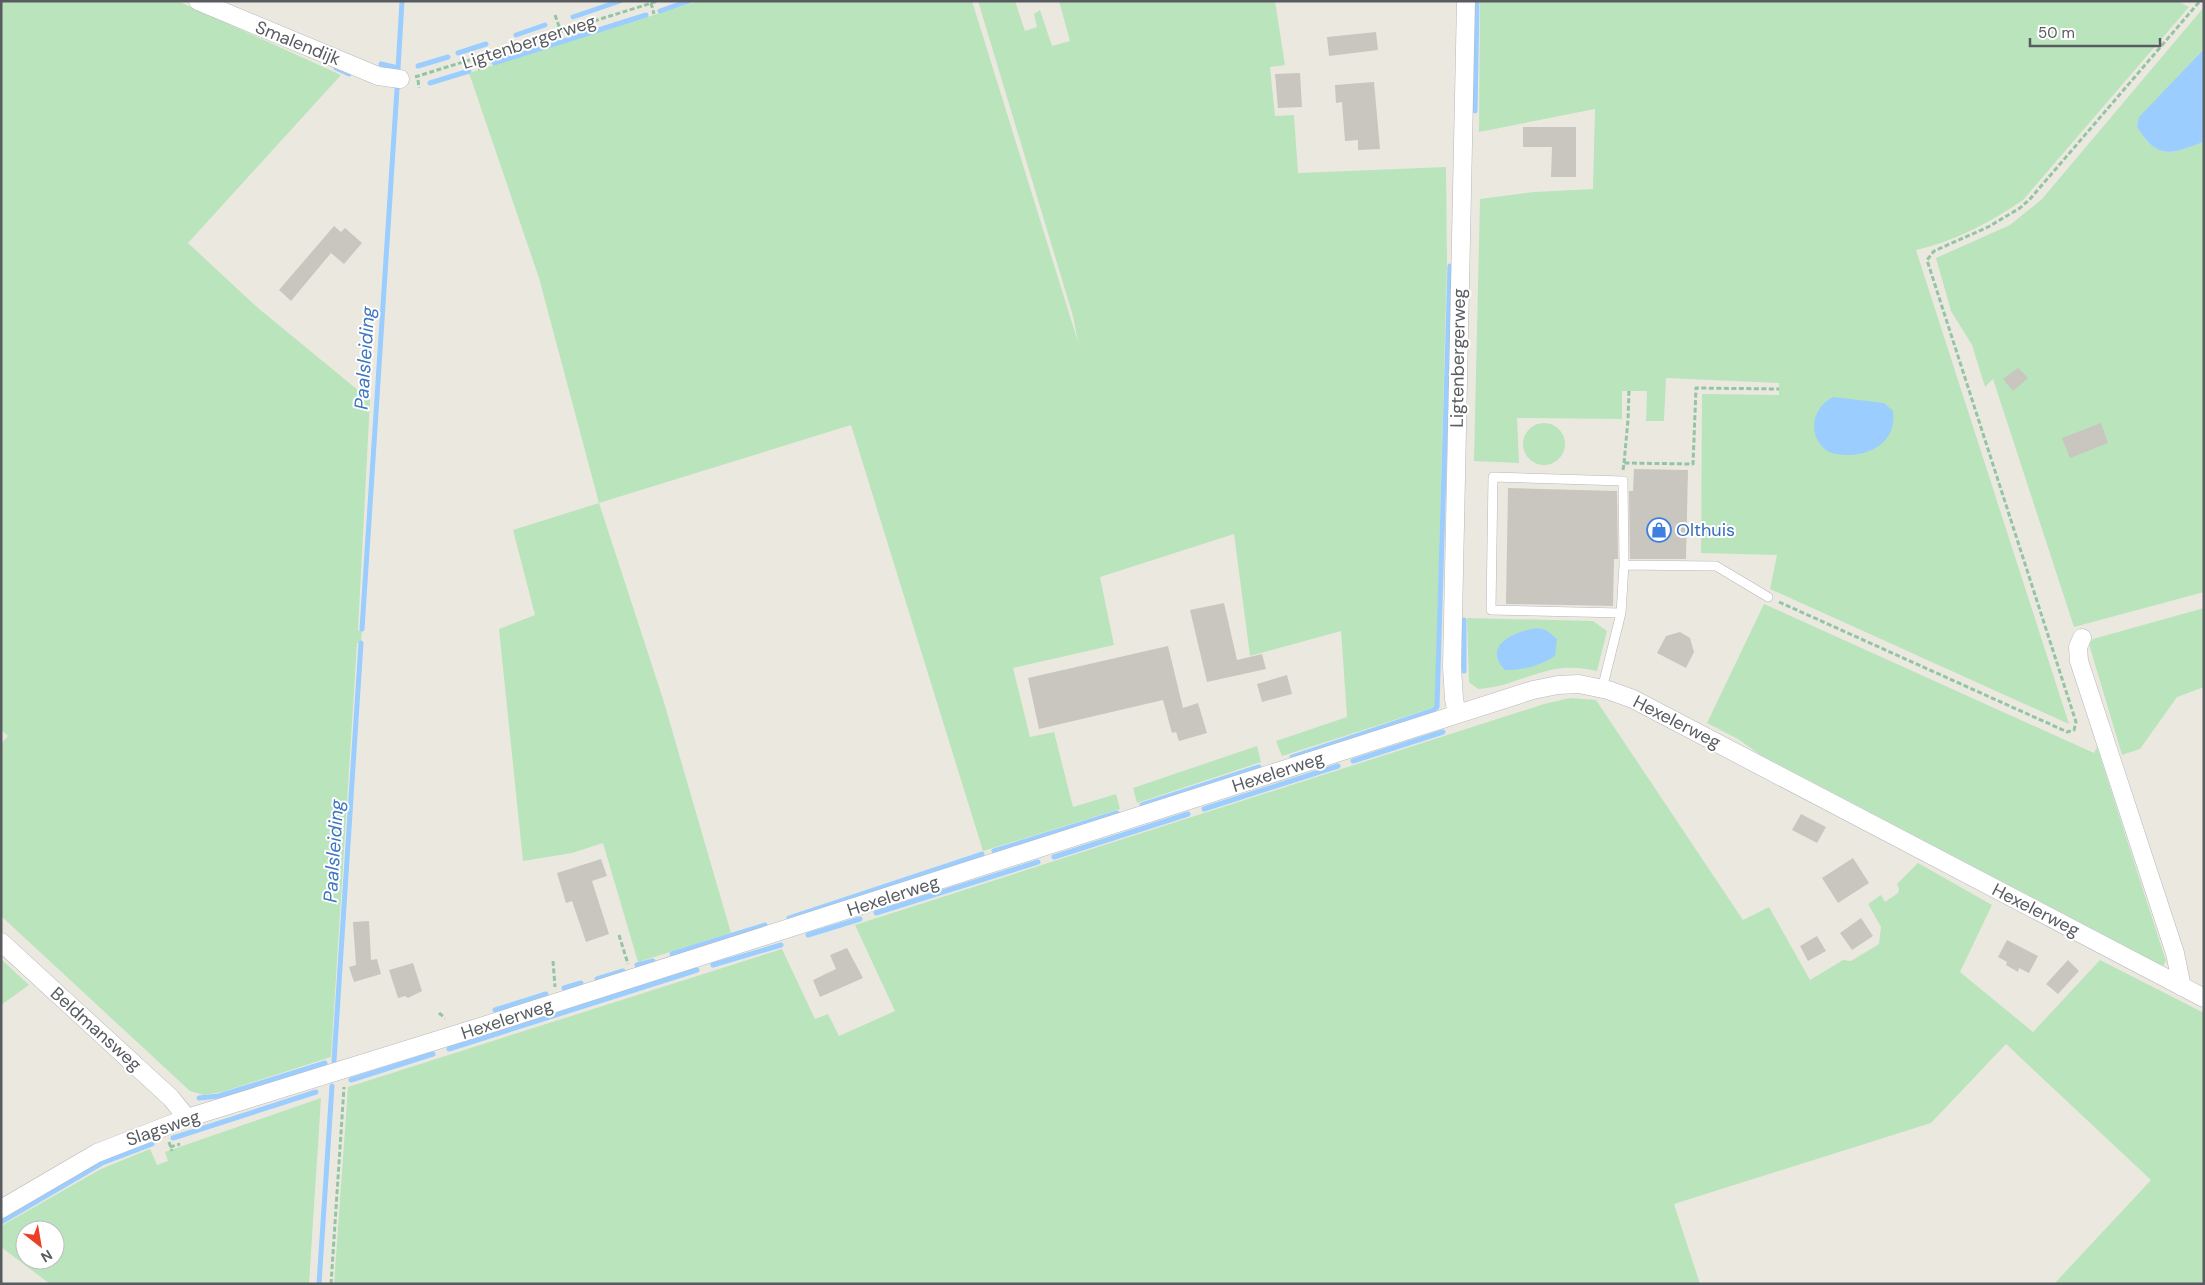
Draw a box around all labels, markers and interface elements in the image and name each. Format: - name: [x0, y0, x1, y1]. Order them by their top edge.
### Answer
- street label: Ligtenbergerweg: [459, 9, 599, 75]
- street label: Smalendijk: [252, 15, 344, 71]
- scale bar: [2030, 15, 2160, 47]
- text: 50 m: [2038, 23, 2075, 43]
- street label: Ligtenbergerweg: [1445, 288, 1471, 428]
- water label: Paalsleiding: [348, 305, 381, 410]
- shop icon: Olthuis: [1646, 517, 1672, 543]
- place label: Olthuis: [1676, 518, 1735, 542]
- street label: Hexelerweg: [1629, 690, 1725, 754]
- street label: Hexelerweg: [1229, 746, 1327, 798]
- water label: Paalsleiding: [317, 798, 350, 903]
- street label: Hexelerweg: [844, 870, 942, 922]
- street label: Hexelerweg: [1988, 878, 2084, 942]
- street label: Beldmansweg: [45, 982, 147, 1076]
- street label: Hexelerweg: [458, 993, 556, 1045]
- street label: Slagsweg: [123, 1104, 203, 1152]
- north arrow: [15, 1220, 65, 1270]
- text: N: [38, 1246, 56, 1266]

